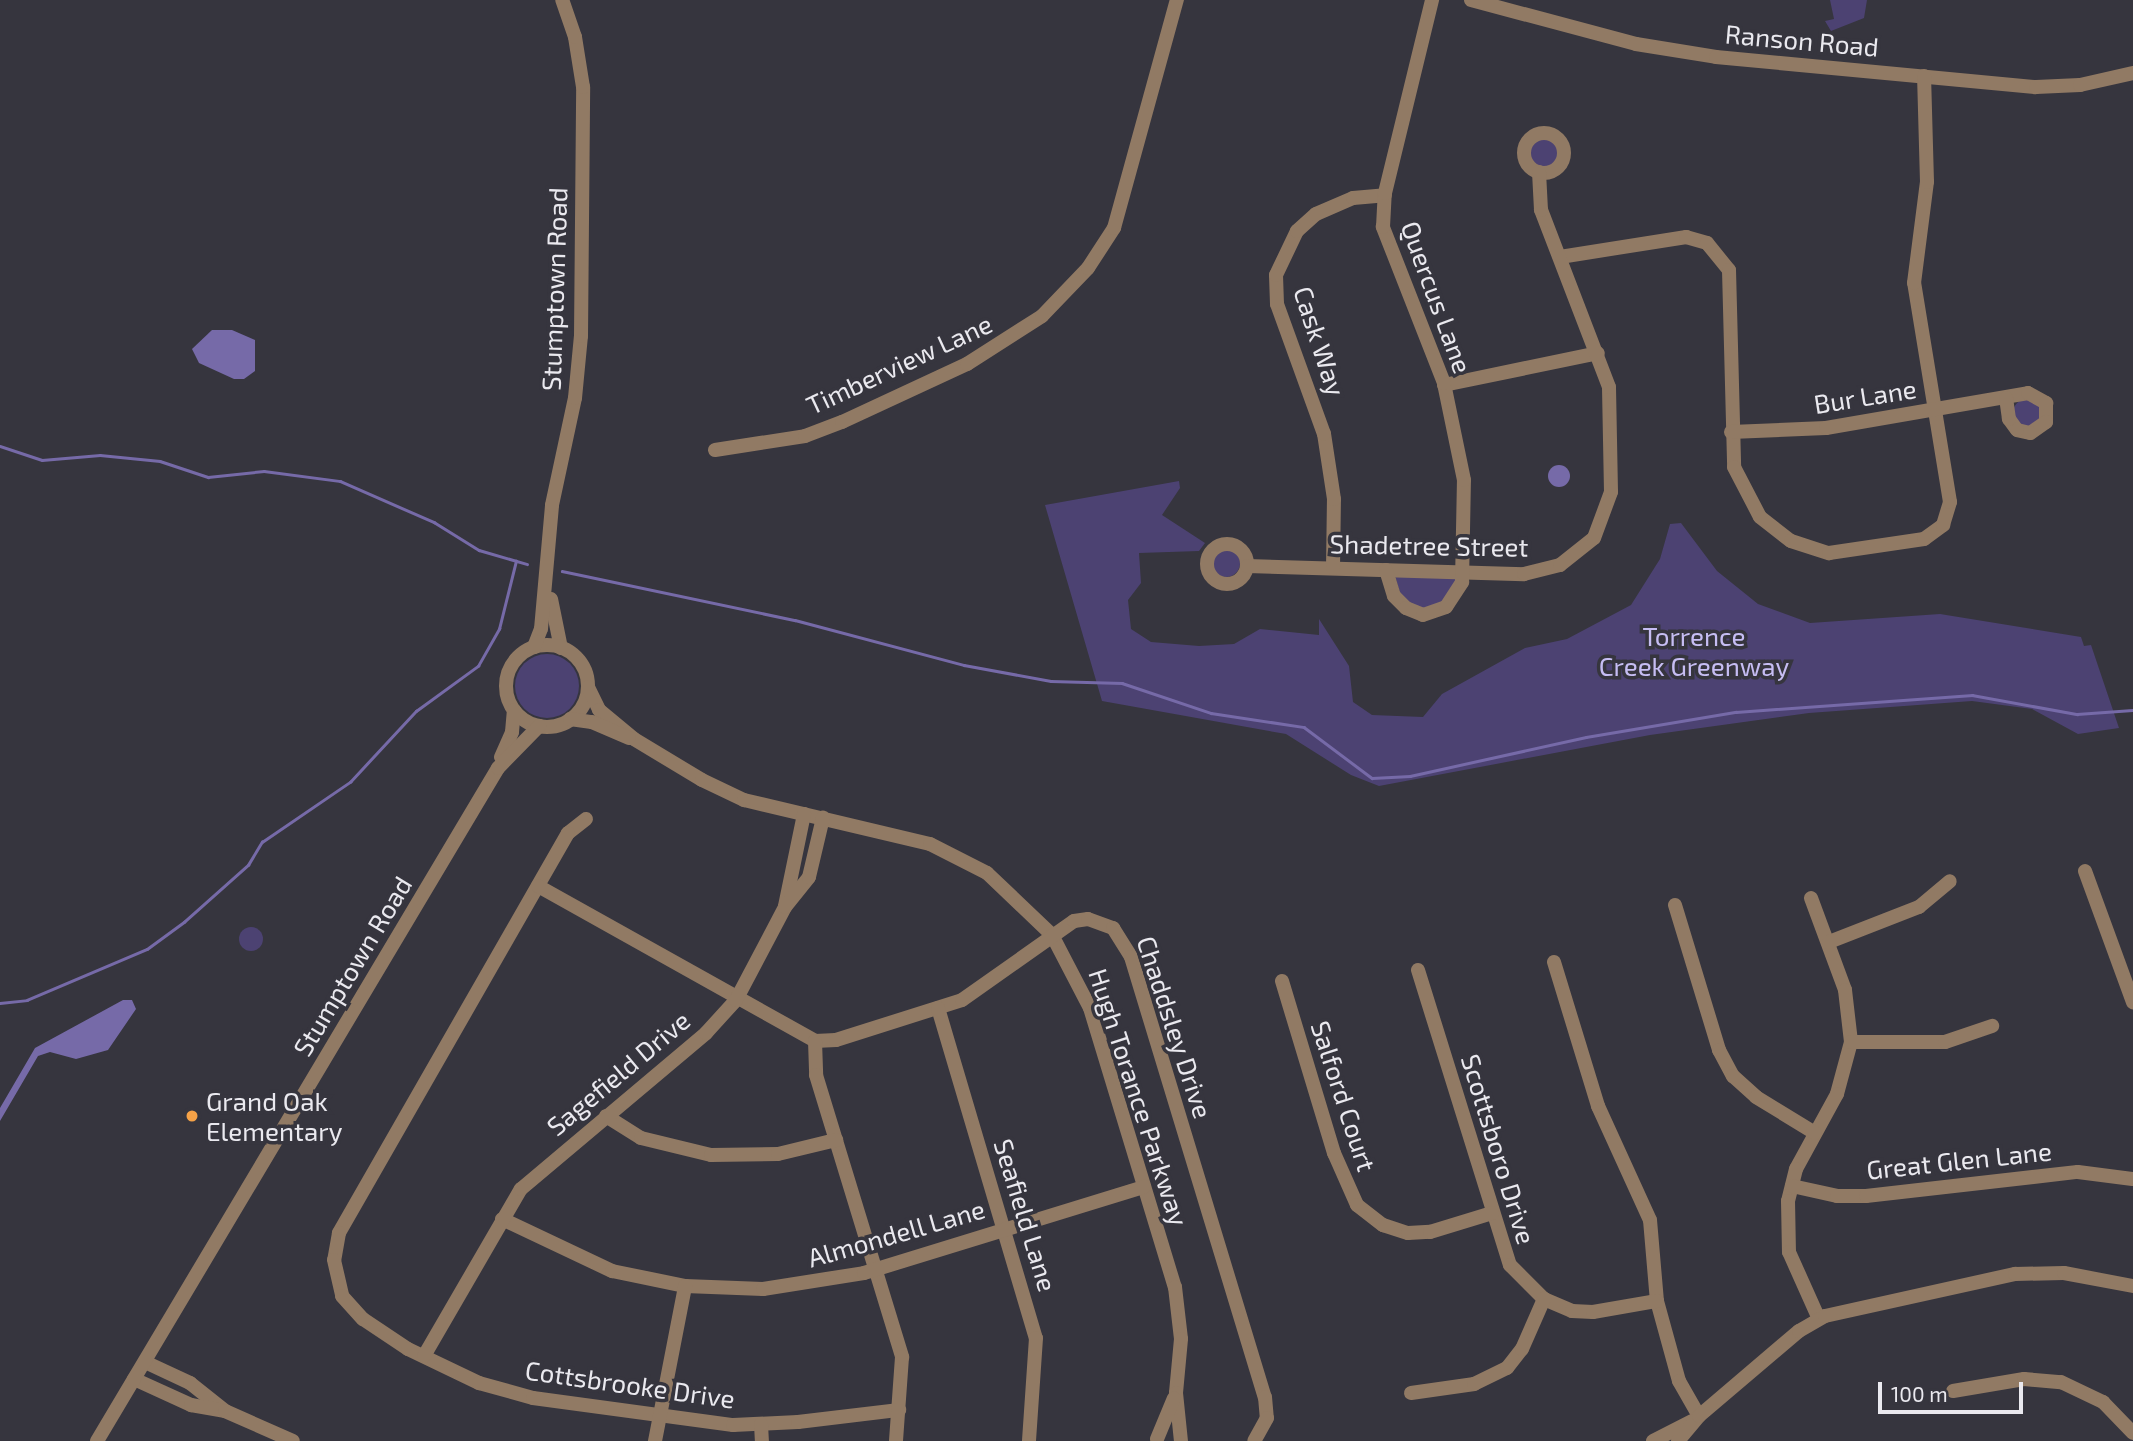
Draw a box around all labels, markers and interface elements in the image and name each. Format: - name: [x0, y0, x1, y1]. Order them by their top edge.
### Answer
- street label: Ranson Road: [1724, 18, 1880, 62]
- street label: Stumptown Road: [535, 187, 573, 391]
- street label: Quercus Lane: [1395, 217, 1479, 377]
- street label: Cask Way: [1288, 282, 1352, 400]
- street label: Timberview Lane: [801, 307, 997, 421]
- street label: Bur Lane: [1811, 372, 1919, 420]
- street label: Shadetree Street: [1329, 528, 1529, 562]
- park label: Torrence Creek Greenway: [1599, 620, 1789, 682]
- street label: Stumptown Road: [286, 871, 418, 1061]
- street label: Chaddsley Drive: [1131, 932, 1219, 1122]
- street label: Hugh Torance Parkway: [1083, 964, 1195, 1230]
- street label: Sagefield Drive: [540, 1004, 696, 1142]
- street label: Salford Court: [1305, 1017, 1383, 1175]
- street label: Scottsboro Drive: [1455, 1050, 1543, 1248]
- place label: Grand Oak Elementary: [206, 1085, 342, 1146]
- marker: Grand Oak Elementary: [184, 1108, 200, 1124]
- street label: Seafield Lane: [988, 1135, 1064, 1295]
- street label: Great Glen Lane: [1865, 1135, 2053, 1185]
- street label: Almondell Lane: [804, 1193, 988, 1273]
- street label: Cottsbrooke Drive: [523, 1354, 737, 1414]
- scale bar: [1881, 1368, 2026, 1412]
- text: 100 m: [1891, 1381, 1948, 1406]

